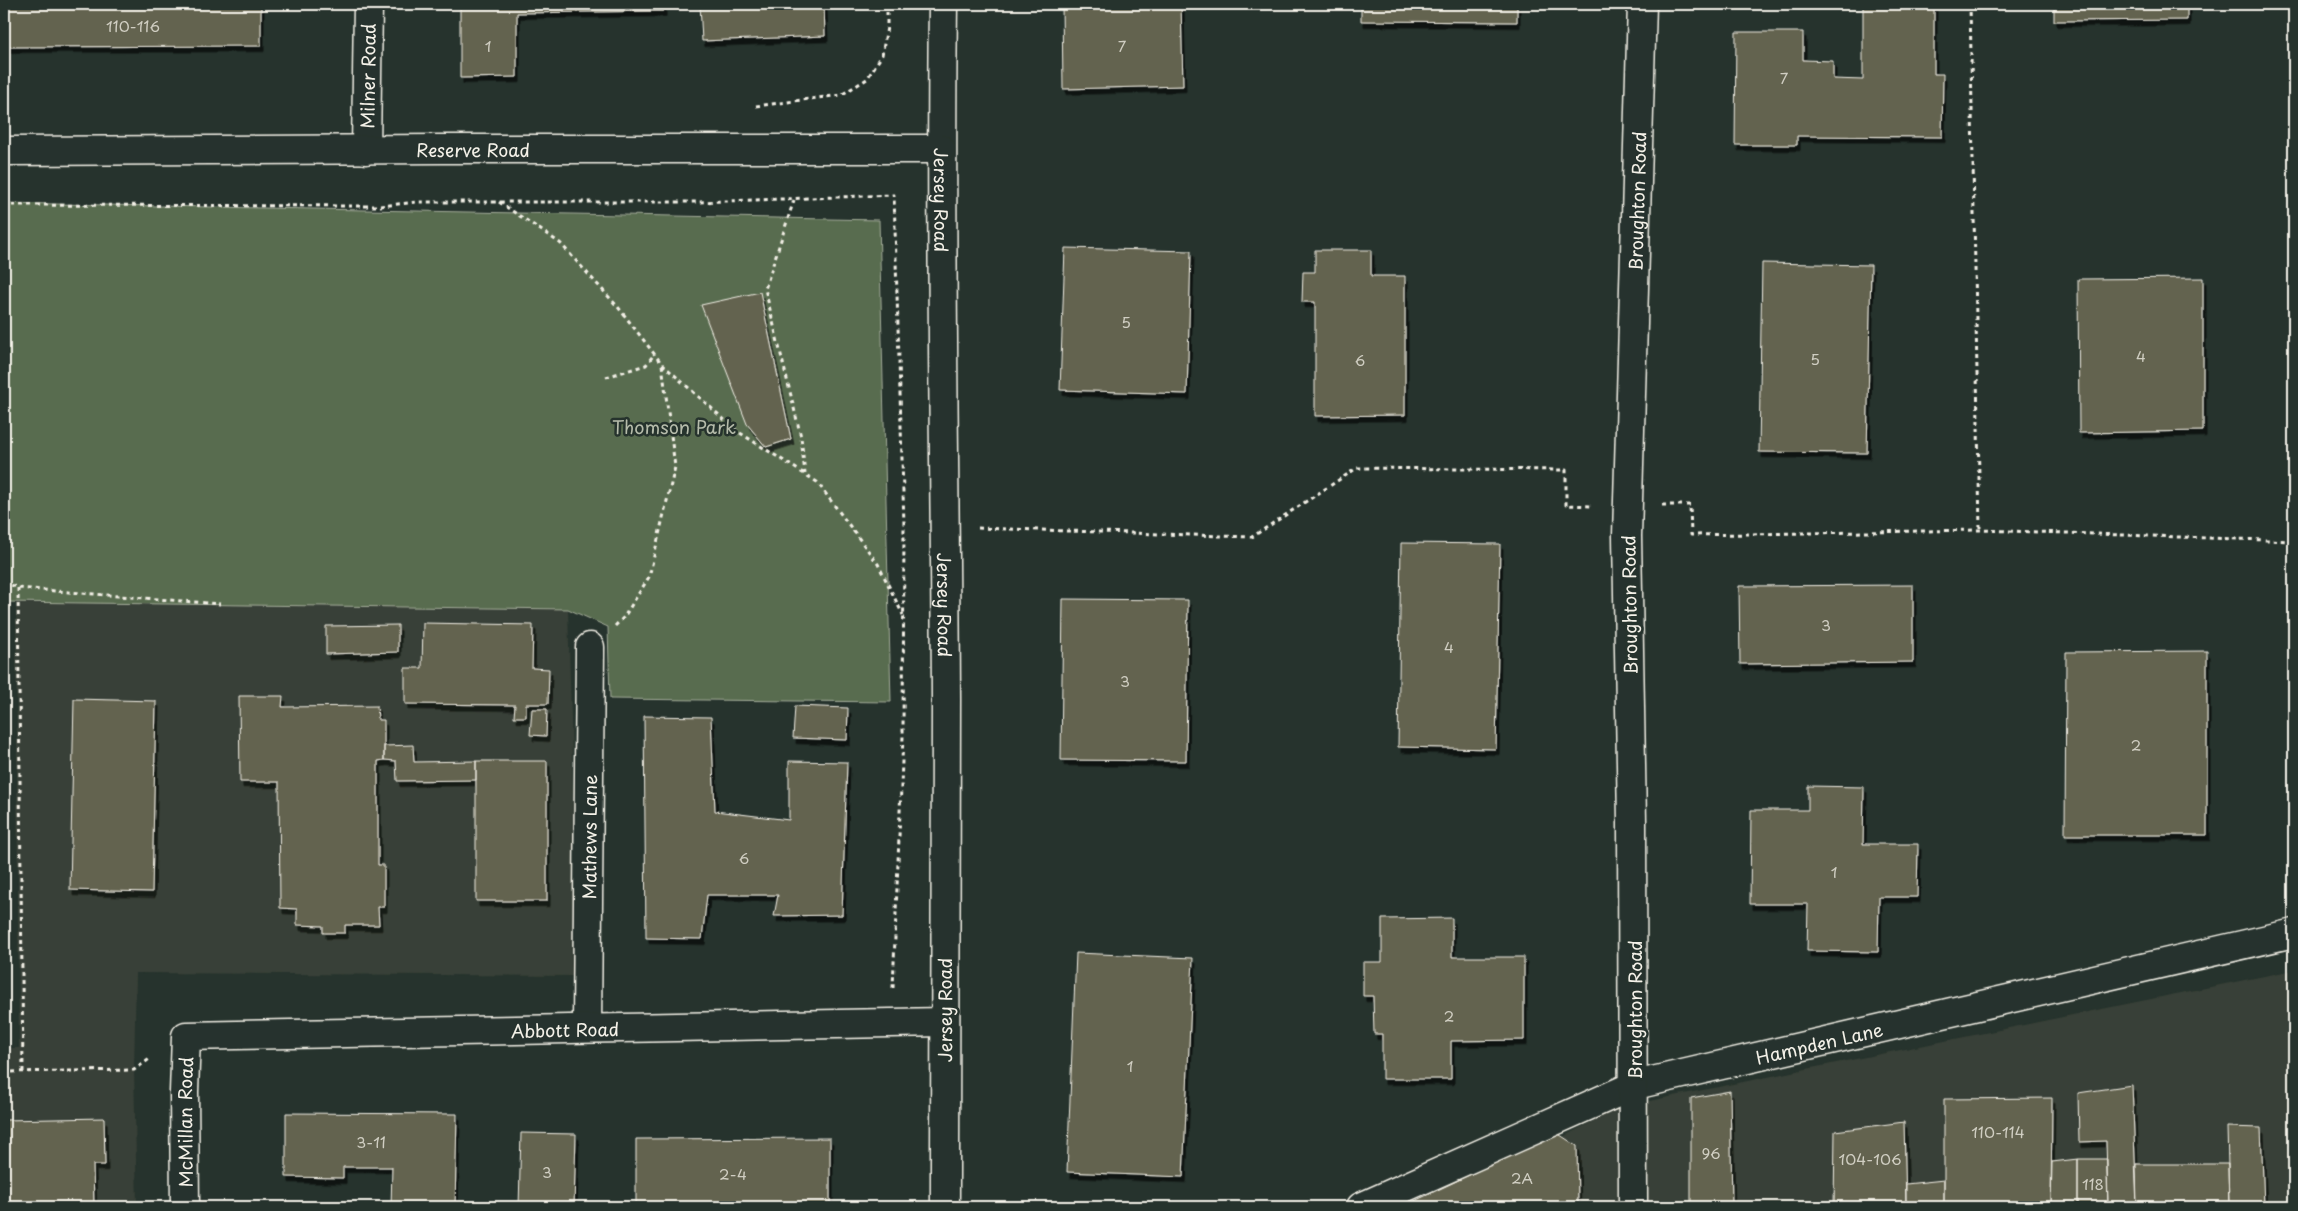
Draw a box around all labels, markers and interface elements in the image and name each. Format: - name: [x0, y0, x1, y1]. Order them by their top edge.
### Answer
- house number: 110-116: [106, 14, 160, 37]
- street label: Milner Road: [353, 23, 381, 129]
- house number: 1: [485, 34, 491, 57]
- house number: 7: [1118, 34, 1127, 57]
- house number: 7: [1780, 66, 1789, 89]
- street label: Broughton Road: [1621, 131, 1652, 271]
- street label: Reserve Road: [416, 135, 530, 163]
- street label: Jersey Road: [929, 148, 956, 252]
- house number: 5: [1121, 310, 1131, 333]
- house number: 4: [2136, 344, 2146, 367]
- house number: 5: [1810, 347, 1820, 370]
- house number: 6: [1355, 348, 1365, 371]
- park label: Thomson Park: [612, 413, 736, 440]
- street label: Broughton Road: [1614, 535, 1644, 675]
- street label: Jersey Road: [931, 553, 959, 657]
- house number: 3: [1821, 613, 1831, 636]
- house number: 4: [1444, 635, 1454, 658]
- house number: 3: [1120, 669, 1130, 692]
- house number: 2: [2131, 733, 2141, 756]
- street label: Mathews Lane: [575, 775, 602, 899]
- house number: 6: [739, 846, 749, 869]
- house number: 1: [1831, 860, 1837, 883]
- street label: Broughton Road: [1621, 940, 1648, 1080]
- street label: Jersey Road: [931, 958, 958, 1062]
- house number: 2: [1444, 1004, 1454, 1027]
- street label: Abbott Road: [510, 1015, 619, 1043]
- street label: Hampden Lane: [1753, 1015, 1885, 1070]
- house number: 1: [1127, 1054, 1133, 1077]
- street label: McMillan Road: [170, 1056, 199, 1188]
- house number: 110-114: [1971, 1120, 2025, 1143]
- house number: 3-11: [356, 1130, 386, 1153]
- house number: 96: [1702, 1141, 1721, 1164]
- house number: 104-106: [1838, 1147, 1902, 1170]
- house number: 3: [542, 1160, 552, 1183]
- house number: 2-4: [719, 1162, 747, 1185]
- house number: 2A: [1511, 1166, 1533, 1189]
- house number: 118: [2082, 1172, 2104, 1195]

